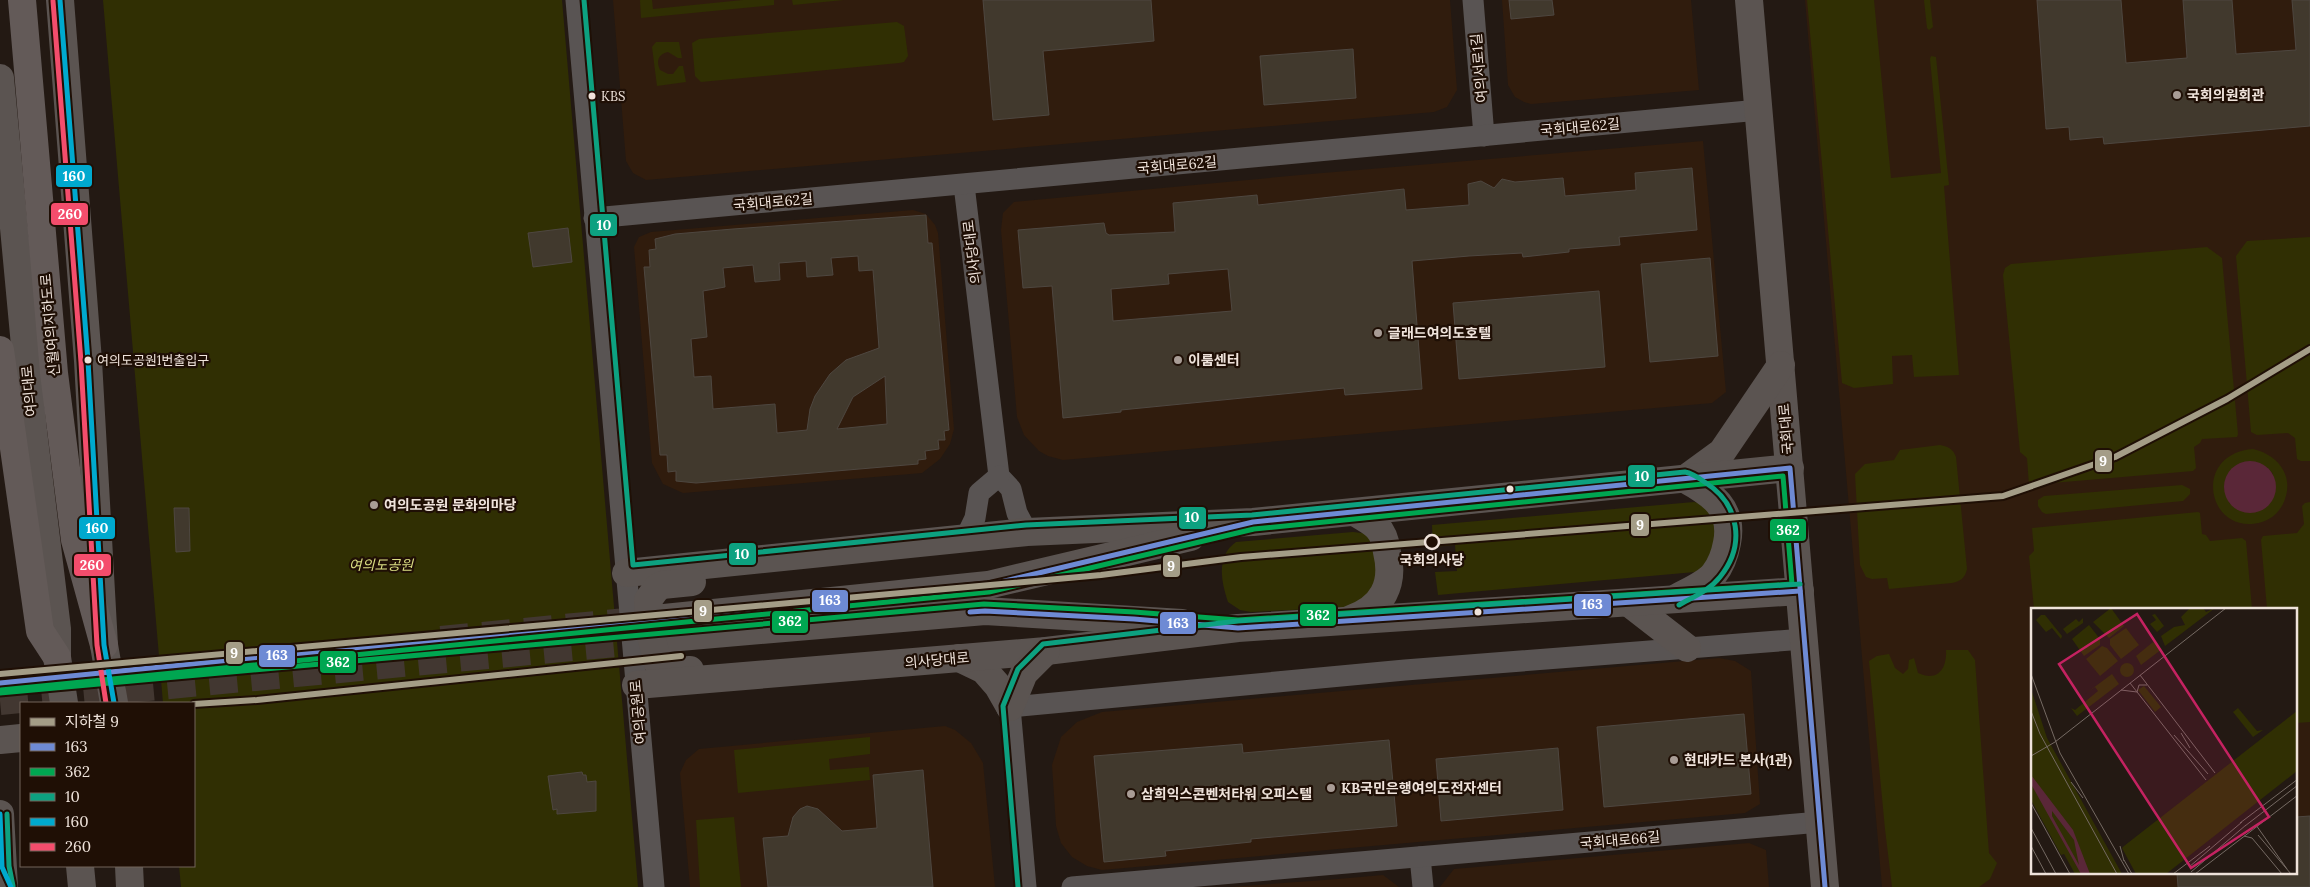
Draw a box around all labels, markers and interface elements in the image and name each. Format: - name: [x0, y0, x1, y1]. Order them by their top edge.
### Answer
- street label: 여의서로1길: [1467, 33, 1491, 103]
- place label: 국회의원회관: [2187, 86, 2264, 104]
- place label: KBS: [601, 88, 625, 105]
- marker: 국회의원회관: [2171, 89, 2183, 101]
- marker: KBS: [587, 91, 597, 101]
- street label: 국회대로62길: [1539, 115, 1621, 139]
- street label: 국회대로62길: [1136, 153, 1218, 177]
- line badge: 160: [55, 164, 93, 188]
- text: 160: [63, 167, 85, 185]
- street label: 국회대로62길: [732, 190, 814, 214]
- line badge: 260: [50, 202, 89, 226]
- text: 260: [58, 205, 82, 223]
- line badge: 10: [589, 213, 618, 237]
- text: 10: [597, 216, 611, 234]
- street label: 의사당대로: [959, 219, 985, 285]
- street label: 신월여의지하도로: [37, 273, 63, 377]
- place label: 글래드여의도호텔: [1388, 324, 1491, 342]
- marker: 글래드여의도호텔: [1372, 327, 1384, 339]
- place label: 이룸센터: [1188, 351, 1240, 369]
- place label: 여의도공원1번출입구: [97, 352, 209, 369]
- marker: 이룸센터: [1172, 354, 1184, 366]
- marker: 여의도공원1번출입구: [83, 355, 93, 365]
- street label: 여의대로: [18, 364, 40, 417]
- street label: 국회대로: [1775, 402, 1797, 455]
- line badge: 9: [2094, 449, 2113, 473]
- text: 9: [2099, 452, 2107, 470]
- line badge: 10: [1627, 464, 1656, 488]
- text: 10: [1635, 467, 1649, 485]
- unlabelled marker: [1505, 484, 1515, 494]
- place label: 여의도공원 문화의마당: [384, 496, 517, 514]
- marker: 여의도공원 문화의마당: [368, 499, 380, 511]
- line badge: 10: [1178, 506, 1207, 530]
- text: 10: [1185, 508, 1199, 526]
- line badge: 9: [1630, 513, 1650, 537]
- line badge: 160: [78, 516, 116, 540]
- text: 9: [1636, 516, 1644, 534]
- line badge: 362: [1769, 518, 1807, 542]
- text: 160: [86, 519, 108, 537]
- text: 362: [1776, 521, 1800, 539]
- marker: 국회의사당: [1424, 534, 1440, 550]
- line badge: 10: [728, 542, 757, 566]
- text: 10: [735, 545, 749, 563]
- place label: 국회의사당: [1400, 551, 1464, 569]
- line badge: 260: [73, 553, 112, 577]
- line badge: 9: [1162, 554, 1181, 578]
- text: 260: [80, 556, 104, 574]
- park label: 여의도공원: [349, 556, 414, 574]
- text: 9: [1167, 557, 1175, 575]
- line badge: 163: [811, 589, 849, 613]
- text: 163: [819, 591, 841, 609]
- line badge: 163: [1573, 593, 1612, 617]
- text: 163: [1581, 595, 1603, 613]
- line badge: 9: [693, 599, 713, 623]
- text: 9: [699, 602, 707, 620]
- line badge: 362: [1299, 603, 1337, 627]
- text: 362: [1306, 606, 1330, 624]
- unlabelled marker: [1473, 607, 1483, 617]
- inset map: [2031, 608, 2298, 874]
- line badge: 362: [771, 610, 809, 634]
- line badge: 163: [1159, 611, 1197, 635]
- text: 362: [778, 612, 802, 630]
- text: 163: [1167, 614, 1189, 632]
- line badge: 9: [225, 641, 244, 665]
- text: 9: [230, 644, 238, 662]
- line badge: 163: [258, 644, 296, 668]
- text: 163: [266, 646, 288, 664]
- street label: 의사당대로: [904, 648, 970, 672]
- line badge: 362: [319, 650, 357, 674]
- text: 362: [326, 653, 350, 671]
- street label: 여의공원로: [626, 679, 650, 745]
- legend: [20, 702, 195, 867]
- text: 지하철 9: [65, 712, 119, 731]
- text: 163: [65, 737, 88, 756]
- place label: 현대카드 본사(1관): [1684, 751, 1792, 769]
- marker: 현대카드 본사(1관): [1668, 754, 1680, 766]
- text: 362: [65, 762, 90, 781]
- place label: KB국민은행여의도전자센터: [1341, 779, 1502, 797]
- marker: KB국민은행여의도전자센터: [1325, 782, 1337, 794]
- place label: 삼희익스콘벤처타워 오피스텔: [1141, 785, 1312, 803]
- text: 10: [65, 787, 80, 806]
- marker: 삼희익스콘벤처타워 오피스텔: [1125, 788, 1137, 800]
- text: 160: [65, 812, 88, 831]
- street label: 국회대로66길: [1579, 828, 1661, 852]
- text: 260: [65, 837, 91, 856]

